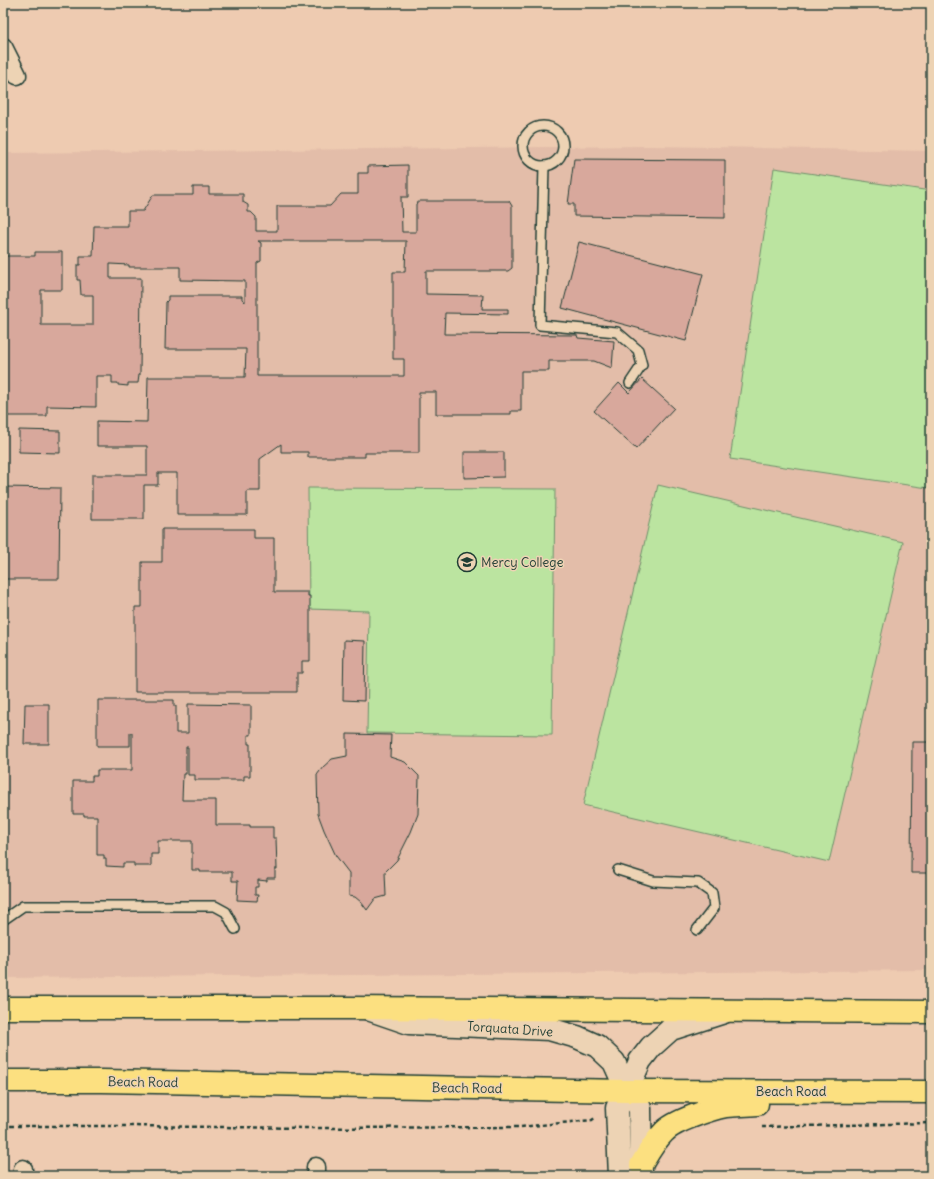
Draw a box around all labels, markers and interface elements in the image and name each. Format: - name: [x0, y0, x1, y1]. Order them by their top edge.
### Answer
- school or university icon: Mercy College: [456, 551, 478, 573]
- place label: Mercy College: [481, 554, 564, 571]
- street label: Torquata Drive: [466, 1018, 554, 1040]
- street label: Beach Road: [108, 1073, 179, 1091]
- street label: Beach Road: [432, 1079, 503, 1097]
- street label: Beach Road: [756, 1083, 827, 1100]

